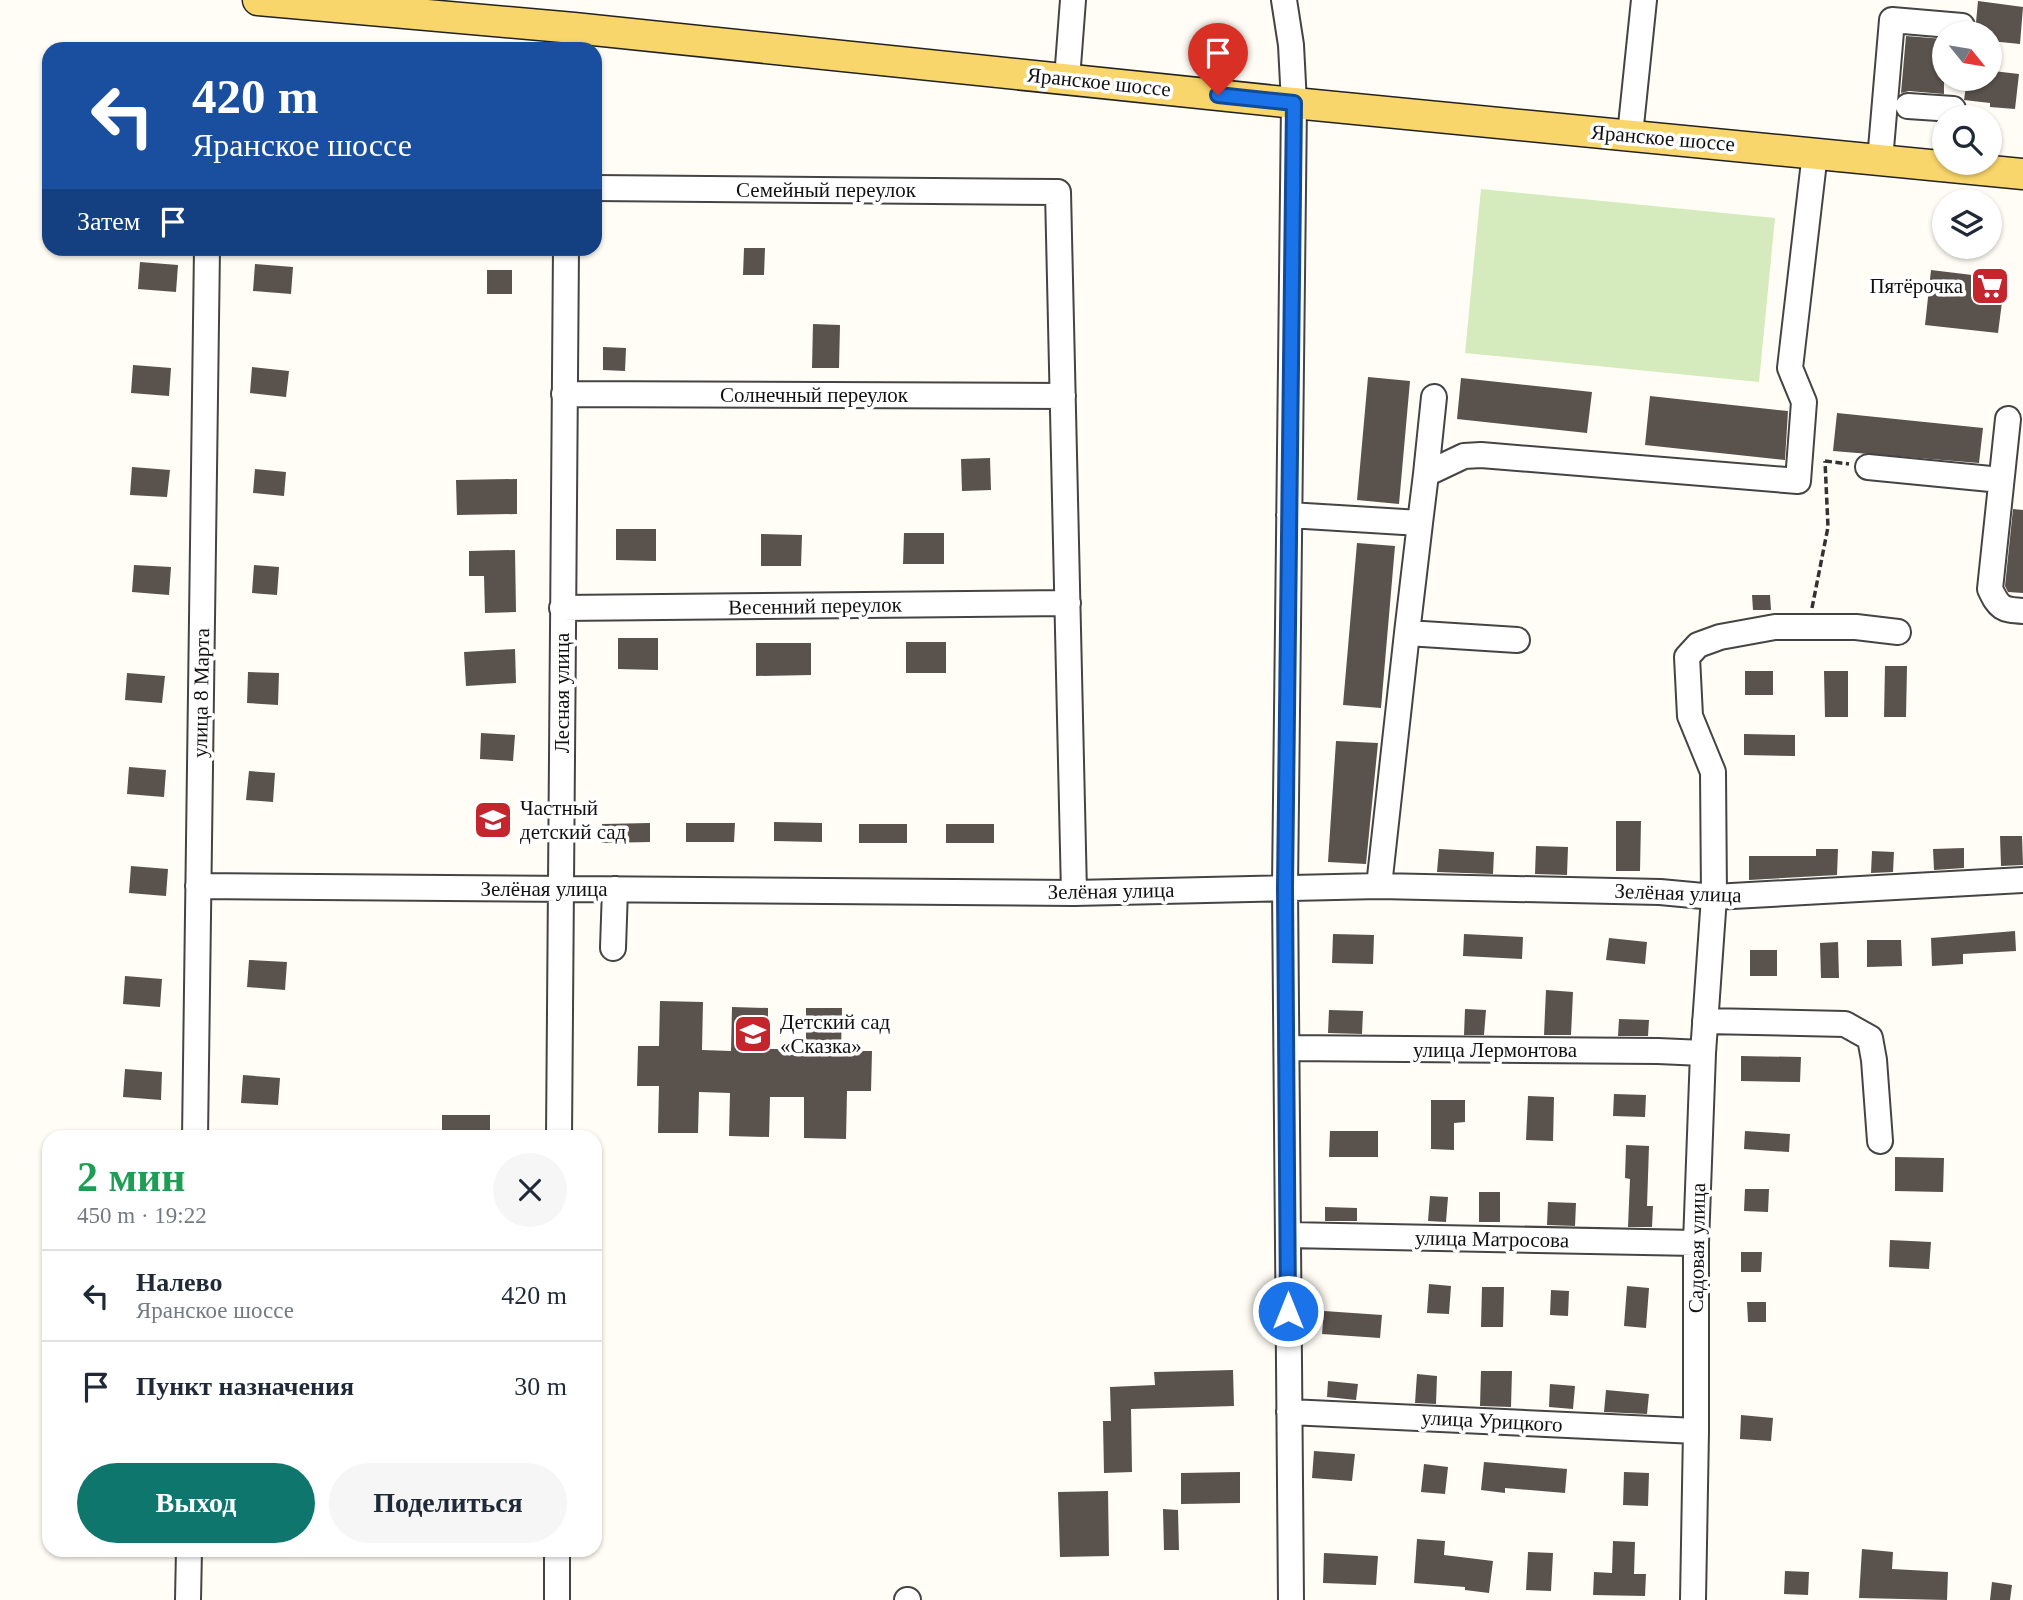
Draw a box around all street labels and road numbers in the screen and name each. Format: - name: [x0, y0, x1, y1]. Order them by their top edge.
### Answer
- street label: Яранское шоссе: [1026, 63, 1172, 101]
- street label: Яранское шоссе: [1590, 120, 1736, 156]
- street label: Семейный переулок: [736, 178, 917, 202]
- street label: Солнечный переулок: [720, 383, 909, 407]
- street label: Весенний переулок: [728, 592, 903, 620]
- street label: улица 8 Марта: [188, 627, 214, 758]
- street label: Лесная улица: [550, 632, 574, 753]
- street label: Зелёная улица: [481, 877, 608, 901]
- street label: Зелёная улица: [1047, 878, 1175, 904]
- street label: Зелёная улица: [1614, 879, 1743, 907]
- street label: улица Лермонтова: [1413, 1038, 1578, 1062]
- street label: Садовая улица: [1684, 1182, 1710, 1313]
- street label: улица Матросова: [1415, 1226, 1570, 1252]
- street label: улица Урицкого: [1421, 1405, 1563, 1437]

